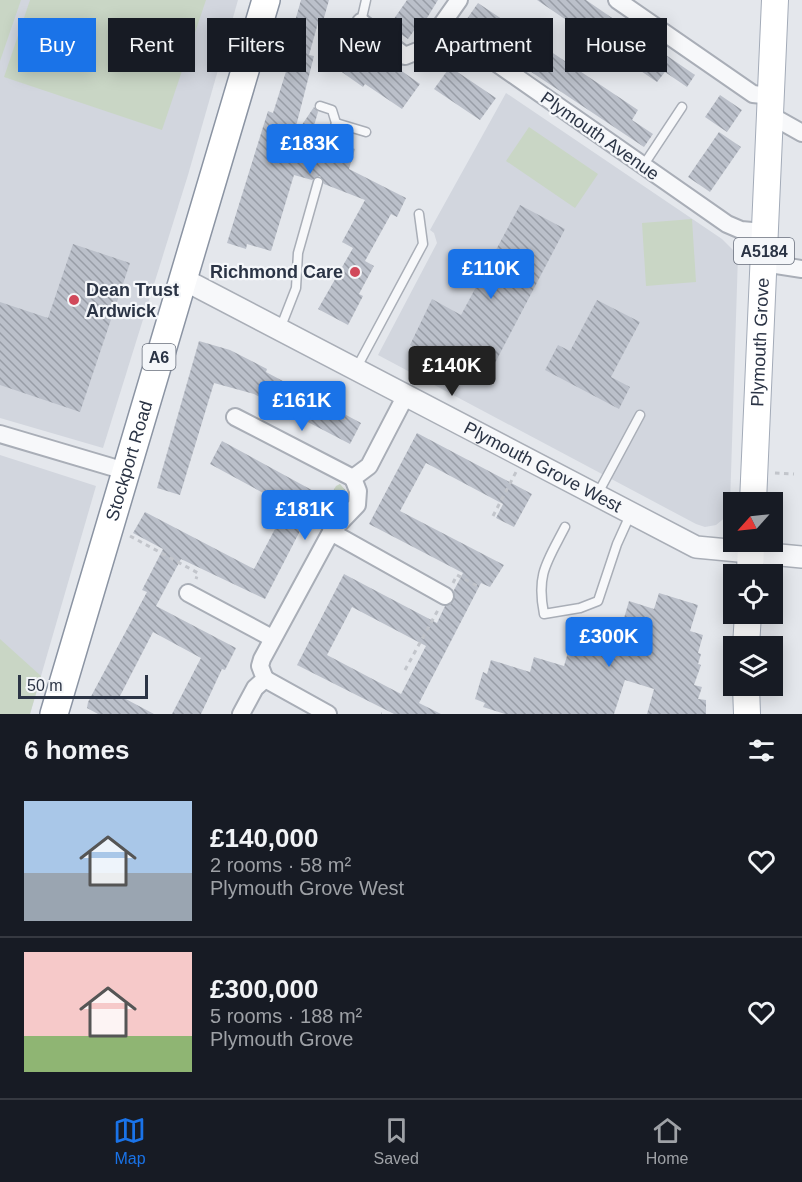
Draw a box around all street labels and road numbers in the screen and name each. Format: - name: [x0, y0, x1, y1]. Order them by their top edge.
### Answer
- street label: Plymouth Avenue: [537, 88, 663, 184]
- road number: A5184: [734, 238, 794, 264]
- street label: Plymouth Grove: [747, 277, 773, 407]
- road number: A6: [142, 344, 176, 370]
- street label: Stockport Road: [102, 399, 156, 523]
- street label: Plymouth Grove West: [461, 418, 625, 516]

